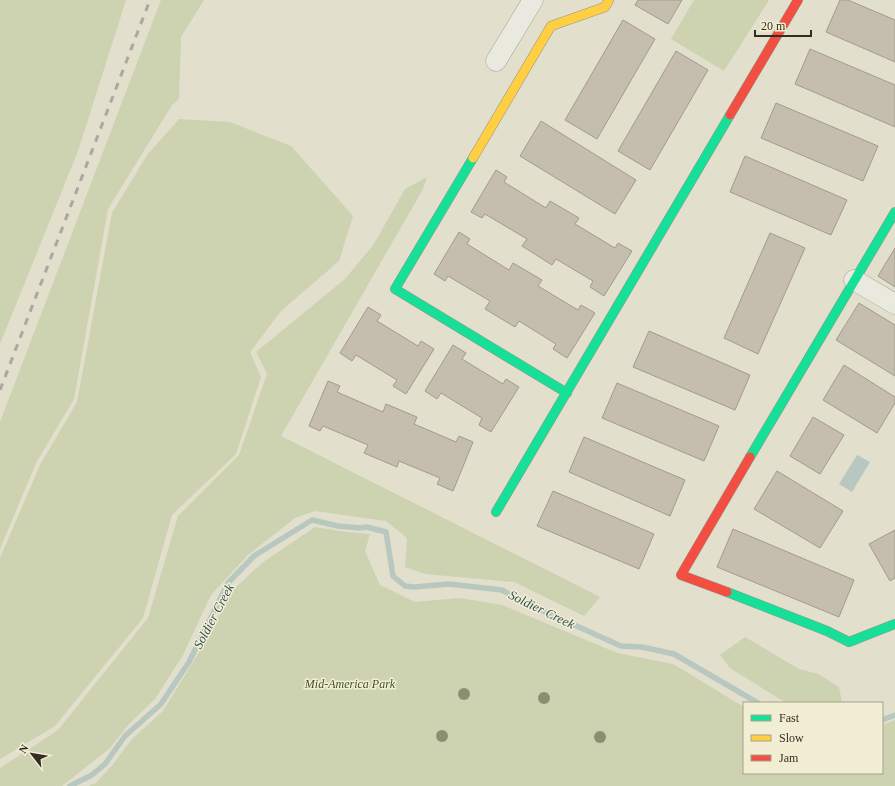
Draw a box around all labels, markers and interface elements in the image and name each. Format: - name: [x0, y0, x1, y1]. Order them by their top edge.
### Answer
- scale bar: [755, 12, 811, 38]
- text: 20 m: [761, 19, 786, 33]
- water label: Soldier Creek: [190, 581, 237, 651]
- water label: Soldier Creek: [506, 587, 577, 632]
- park label: Mid-America Park: [304, 677, 396, 691]
- legend: [743, 702, 883, 774]
- text: Fast: [779, 711, 800, 725]
- text: Slow: [779, 731, 804, 745]
- north arrow: [12, 734, 52, 774]
- text: N: [16, 742, 31, 755]
- text: Jam: [779, 751, 799, 765]

